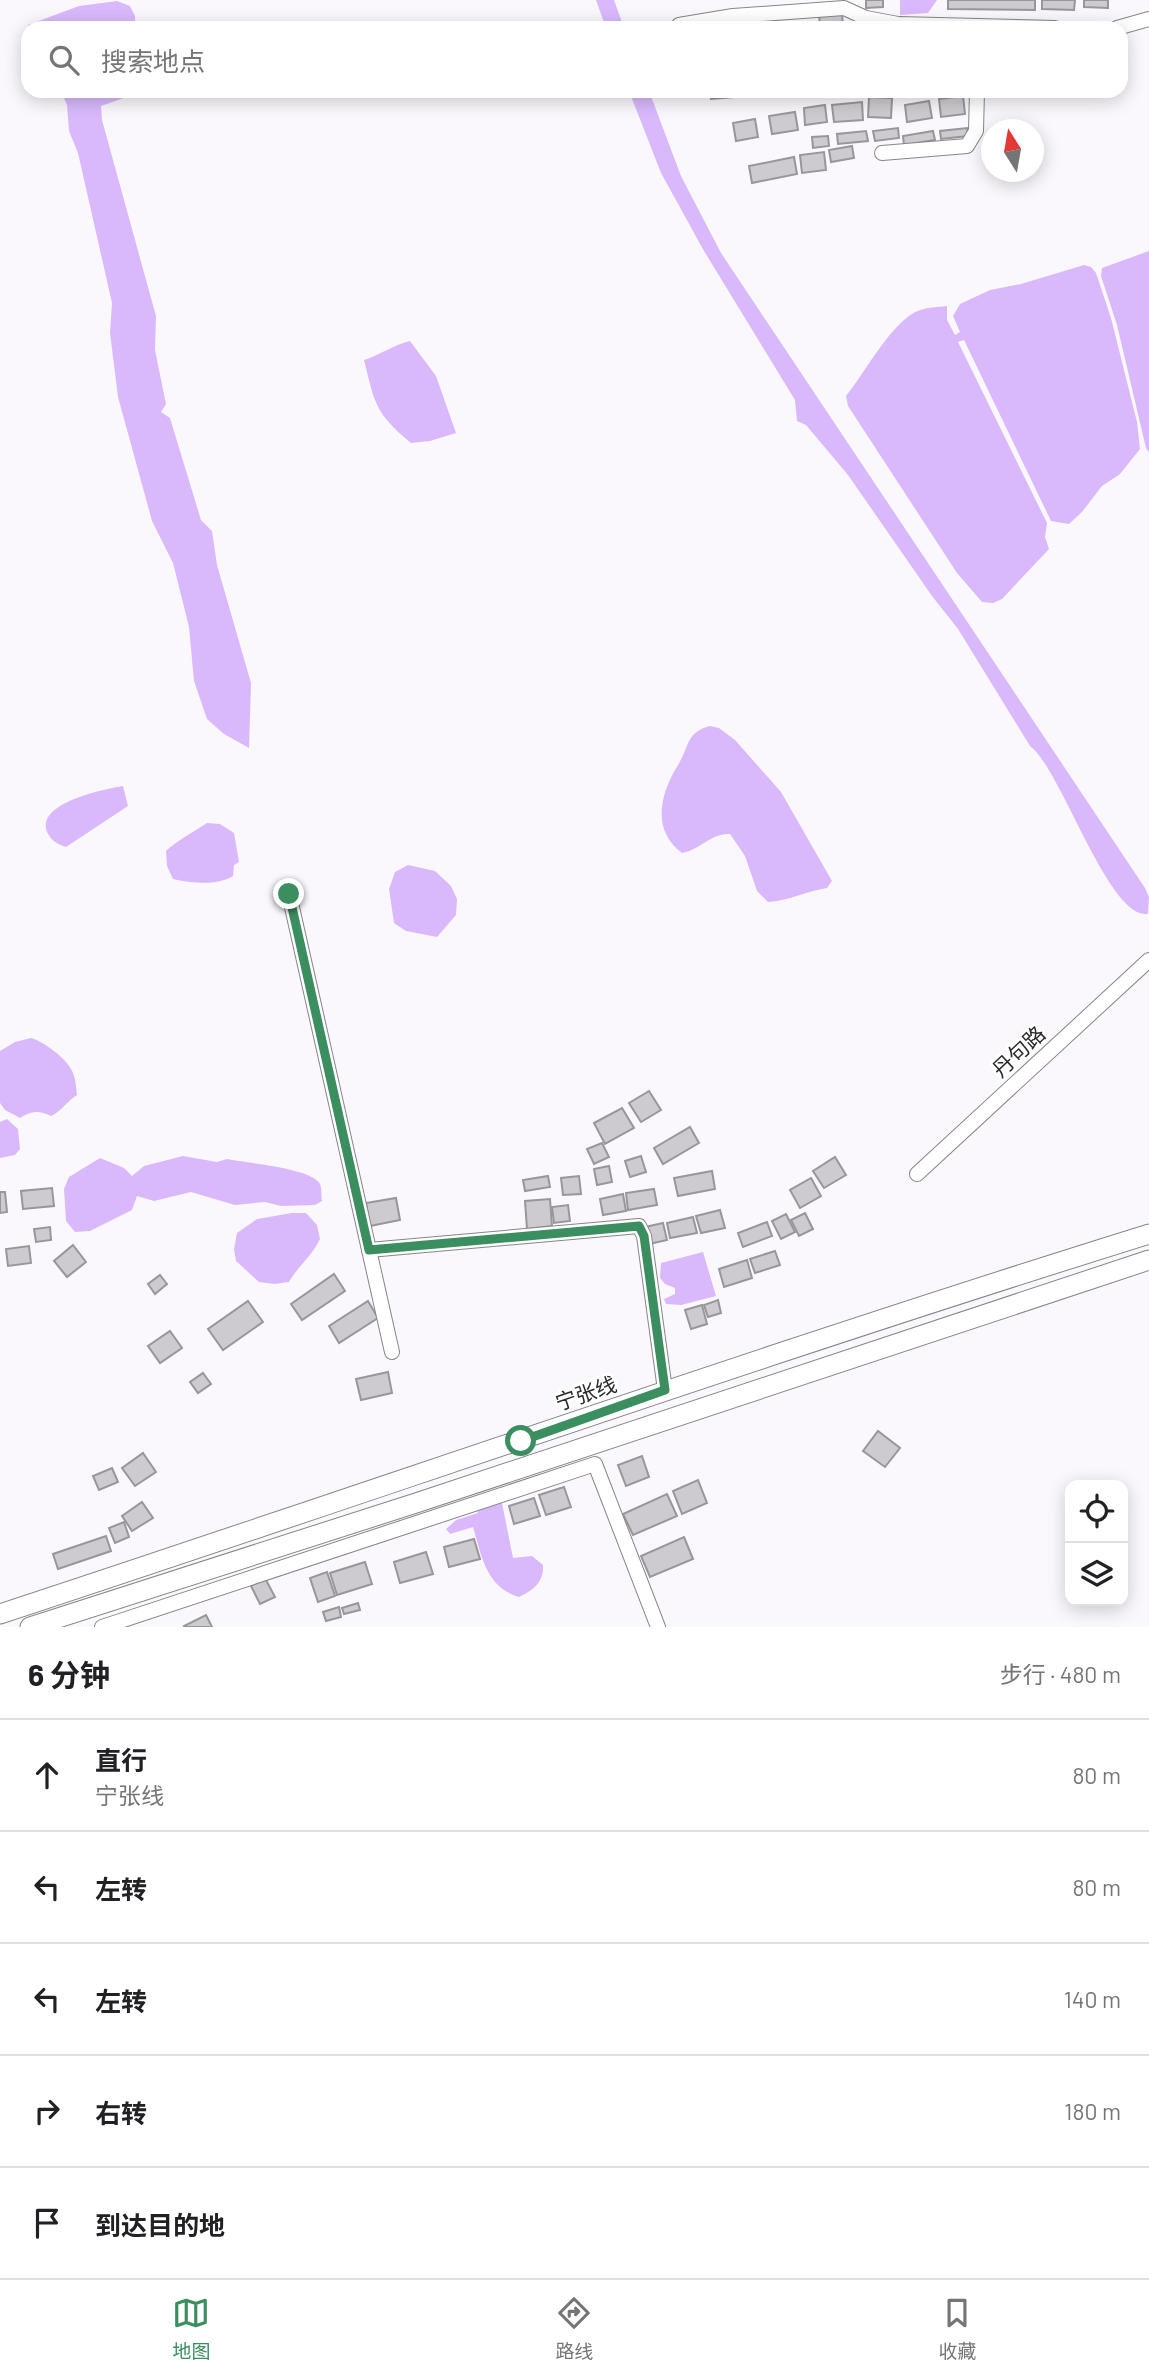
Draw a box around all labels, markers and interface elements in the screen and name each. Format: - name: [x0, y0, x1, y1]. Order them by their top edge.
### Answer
- search box: [21, 21, 1128, 98]
- icon: search: [45, 41, 83, 79]
- text: 搜索地点: [101, 45, 205, 76]
- north arrow: [981, 119, 1044, 182]
- route end: [273, 878, 304, 909]
- street label: 丹句路: [986, 1020, 1050, 1082]
- street label: 宁张线: [552, 1371, 619, 1415]
- route start: [505, 1425, 536, 1456]
- map controls: [1065, 1480, 1128, 1606]
- button: locate: [1065, 1480, 1128, 1543]
- button: layers: [1065, 1543, 1128, 1606]
- text: 6 分钟: [28, 1656, 110, 1692]
- text: 步行 · 480 m: [1000, 1660, 1121, 1688]
- text: 直行: [95, 1744, 147, 1775]
- icon: ahead: [28, 1756, 66, 1794]
- text: 80 m: [1072, 1761, 1121, 1789]
- text: 宁张线: [95, 1781, 164, 1809]
- icon: left: [28, 1868, 66, 1906]
- text: 左转: [95, 1873, 147, 1904]
- text: 80 m: [1072, 1873, 1121, 1901]
- icon: left: [28, 1980, 66, 2018]
- text: 左转: [95, 1985, 147, 2016]
- text: 140 m: [1064, 1985, 1121, 2013]
- icon: right: [28, 2092, 66, 2130]
- text: 右转: [95, 2097, 147, 2128]
- text: 180 m: [1064, 2097, 1121, 2125]
- icon: arrive: [28, 2204, 66, 2242]
- text: 到达目的地: [95, 2209, 225, 2240]
- tab: 地图: [172, 2294, 211, 2363]
- tab: 路线: [555, 2294, 594, 2363]
- tab: 收藏: [938, 2294, 977, 2363]

